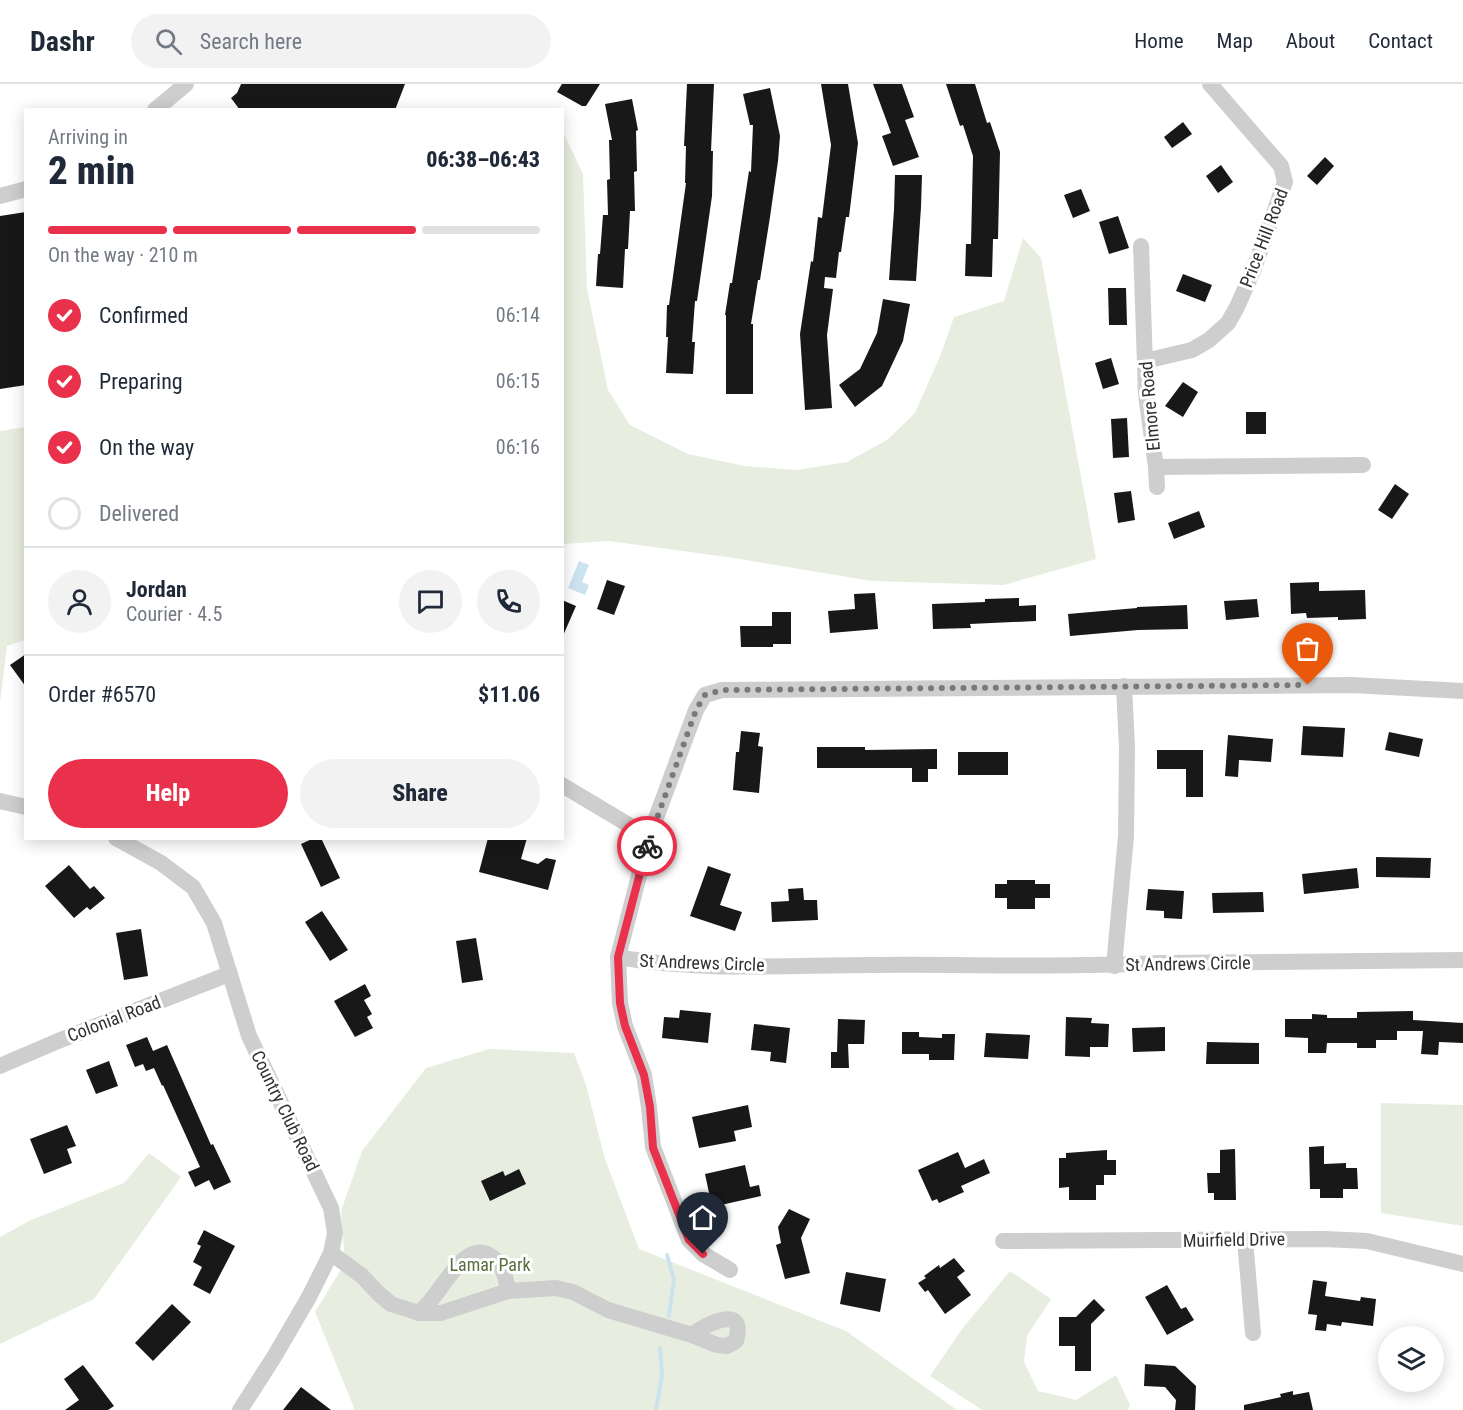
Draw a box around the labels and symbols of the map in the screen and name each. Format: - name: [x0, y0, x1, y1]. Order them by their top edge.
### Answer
- street label: Price Hill Road: [1235, 185, 1292, 290]
- street label: Elmore Road: [1135, 360, 1164, 452]
- pin: [1282, 623, 1333, 685]
- courier: [617, 816, 677, 876]
- street label: St Andrews Circle: [639, 950, 765, 975]
- street label: St Andrews Circle: [1125, 952, 1251, 975]
- street label: Colonial Road: [64, 991, 163, 1046]
- street label: Country Club Road: [247, 1047, 324, 1174]
- pin: [677, 1192, 728, 1254]
- street label: Muirfield Drive: [1183, 1228, 1285, 1251]
- park label: Lamar Park: [449, 1254, 531, 1275]

